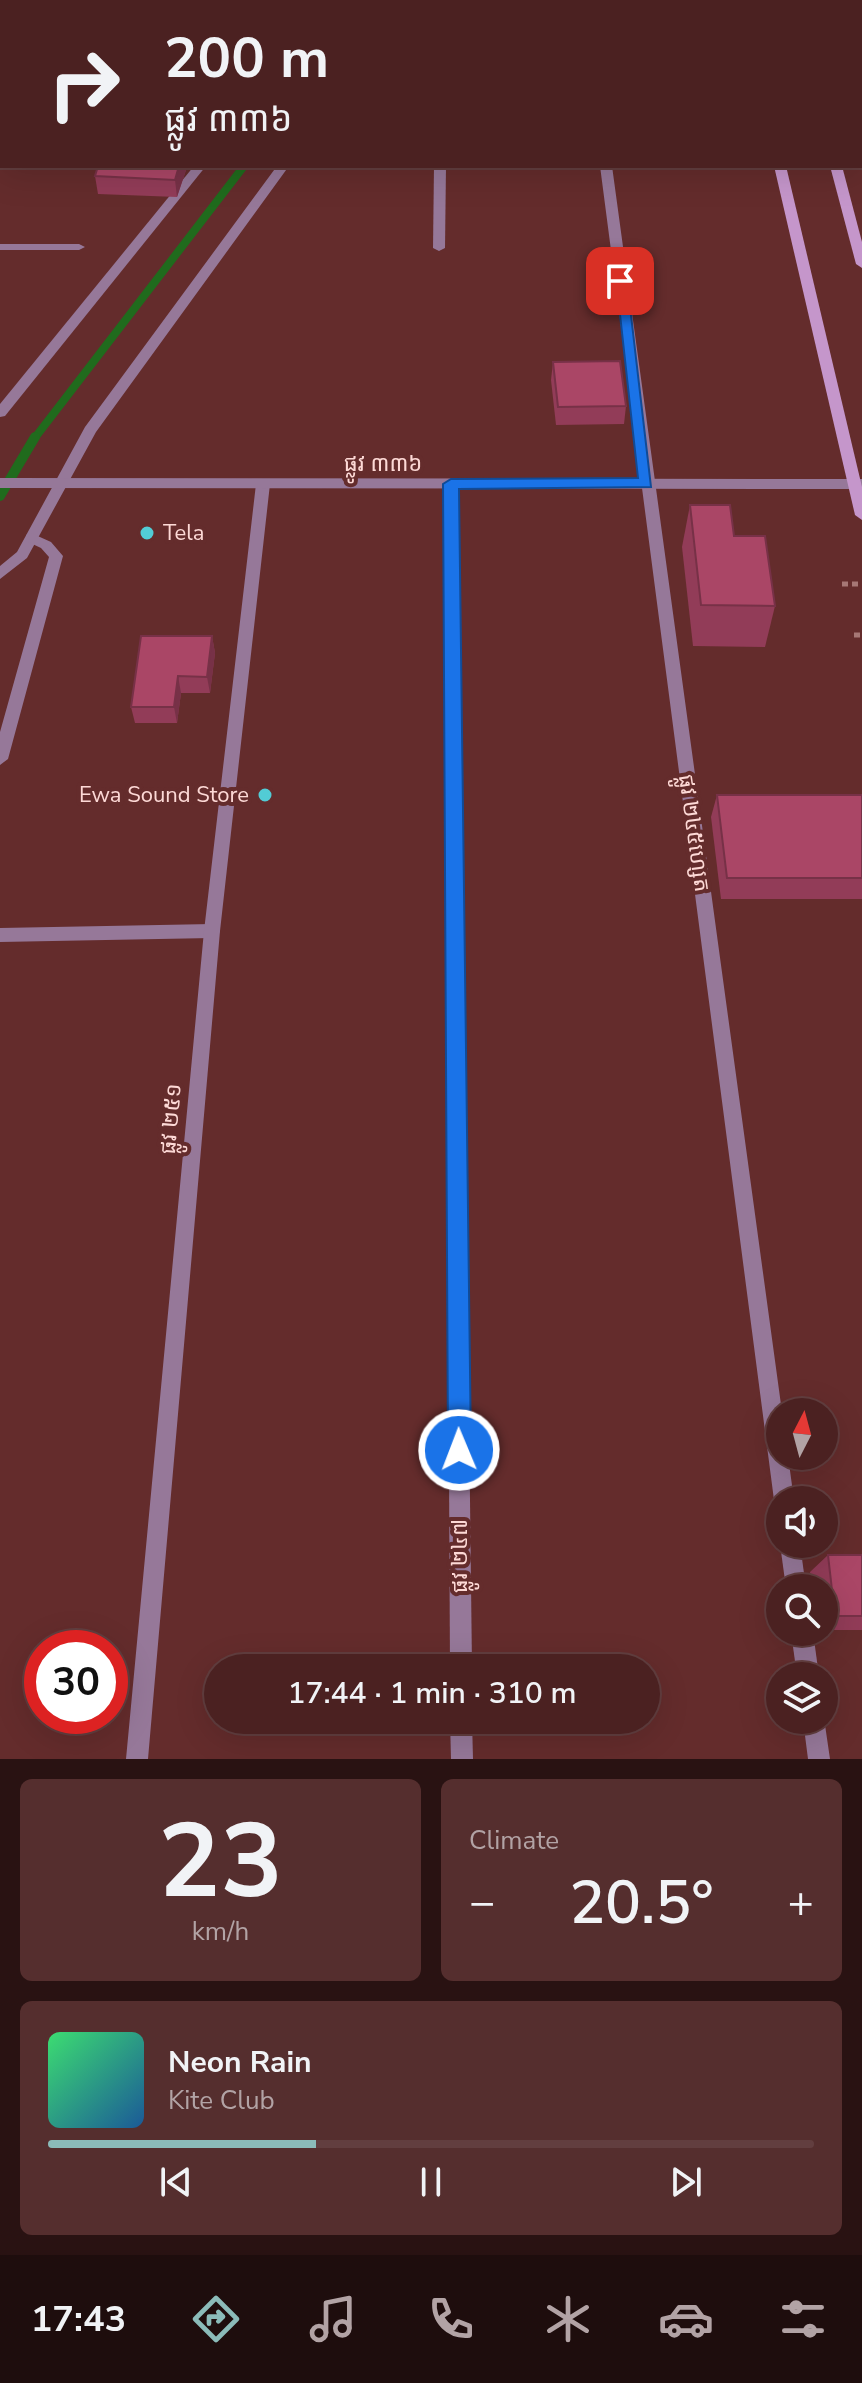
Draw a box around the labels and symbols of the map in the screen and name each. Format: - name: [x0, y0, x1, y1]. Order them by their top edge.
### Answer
- pin: [586, 247, 654, 315]
- street label: ផ្លូវ ៣៣៦: [344, 449, 422, 484]
- place label: Tela: [163, 518, 204, 548]
- marker: Tela: [138, 524, 156, 542]
- street label: ផ្លូវ ២៤៥ហ្សេត: [666, 772, 717, 894]
- place label: Ewa Sound Store: [79, 780, 249, 810]
- marker: Ewa Sound Store: [256, 786, 274, 804]
- street label: ផ្លូវ ២៥១: [153, 1082, 194, 1156]
- north arrow: [766, 1398, 838, 1470]
- position arrow: [417, 1408, 501, 1492]
- street label: ផ្លូវ ២៤៧: [445, 1519, 480, 1593]
- speed limit sign: 30: [24, 1630, 128, 1734]

